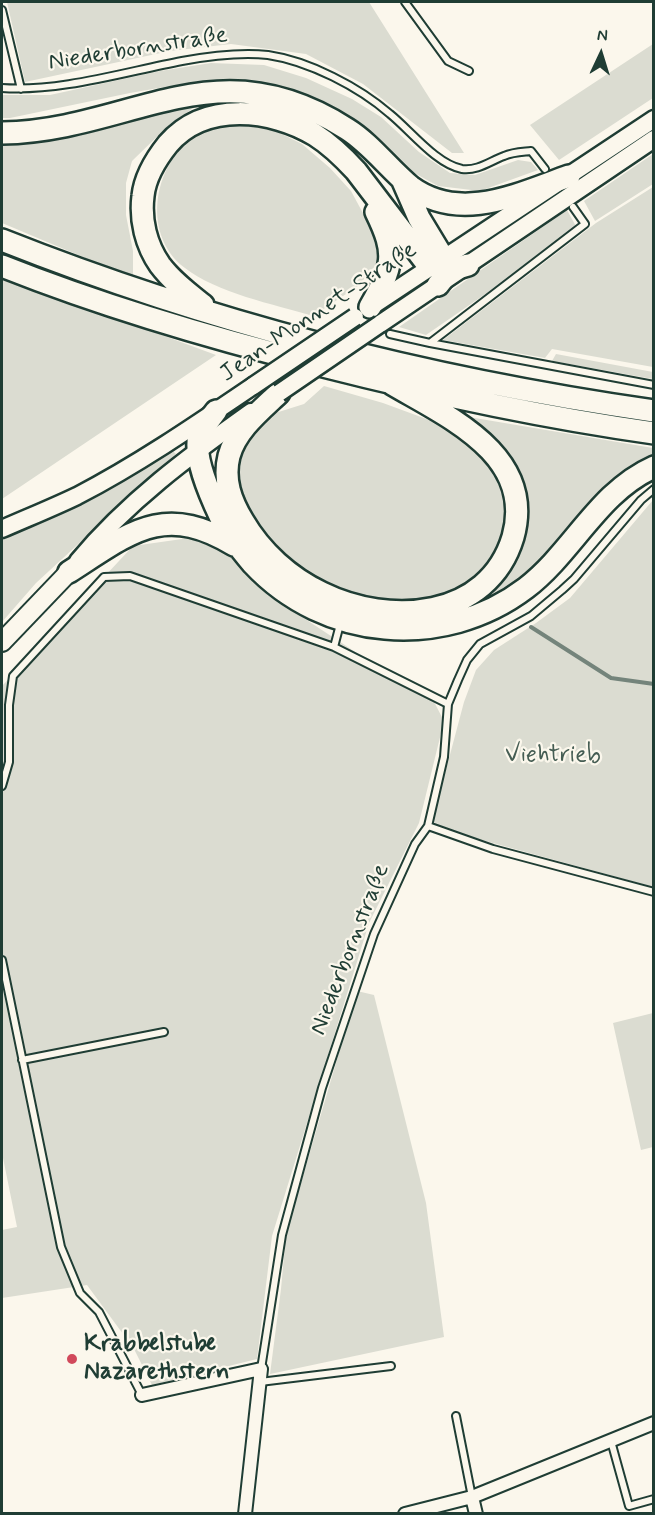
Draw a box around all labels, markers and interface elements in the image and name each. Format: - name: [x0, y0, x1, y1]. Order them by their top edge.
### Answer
- street label: Niederbornstraße: [46, 22, 230, 78]
- north arrow: [571, 24, 631, 84]
- text: N: [596, 25, 608, 46]
- street label: Jean-Monnet-Straße: [215, 236, 423, 390]
- park label: Viehtrieb: [505, 742, 601, 770]
- street label: Niederbornstraße: [305, 860, 397, 1040]
- place label: Krabbelstube Nazarethstern: [84, 1331, 230, 1387]
- marker: Krabbelstube Nazarethstern: [65, 1352, 79, 1366]

